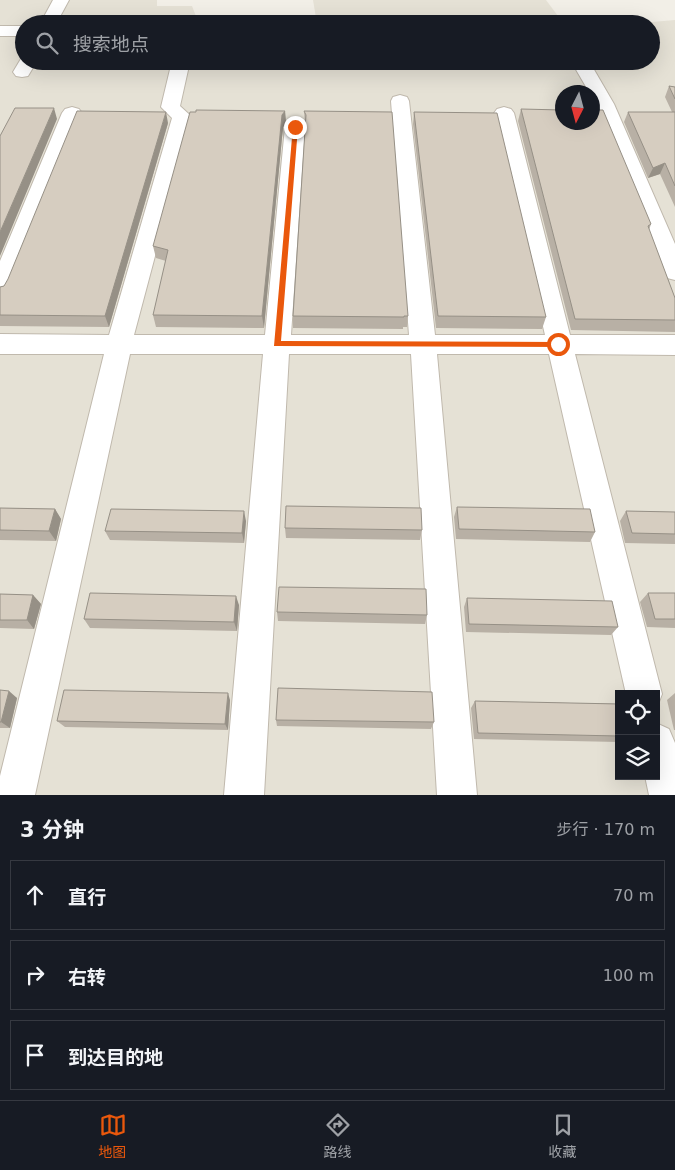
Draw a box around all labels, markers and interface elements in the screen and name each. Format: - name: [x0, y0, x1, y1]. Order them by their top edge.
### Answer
- search box: [15, 15, 660, 70]
- icon: search: [33, 29, 61, 57]
- text: 搜索地点: [73, 33, 149, 55]
- north arrow: [555, 85, 600, 130]
- route end: [284, 116, 307, 139]
- route start: [547, 333, 570, 356]
- map controls: [615, 690, 660, 780]
- button: locate: [615, 690, 660, 735]
- button: layers: [615, 735, 660, 780]
- text: 3 分钟: [20, 818, 84, 842]
- text: 步行 · 170 m: [557, 820, 655, 839]
- icon: ahead: [21, 881, 49, 909]
- text: 直行: [68, 886, 106, 908]
- text: 70 m: [613, 886, 654, 905]
- icon: right: [21, 961, 49, 989]
- text: 右转: [68, 966, 106, 988]
- text: 100 m: [603, 966, 654, 985]
- icon: arrive: [21, 1041, 49, 1069]
- text: 到达目的地: [68, 1046, 163, 1068]
- tab: 地图: [99, 1111, 127, 1161]
- tab: 路线: [324, 1111, 352, 1161]
- tab: 收藏: [549, 1111, 577, 1161]

